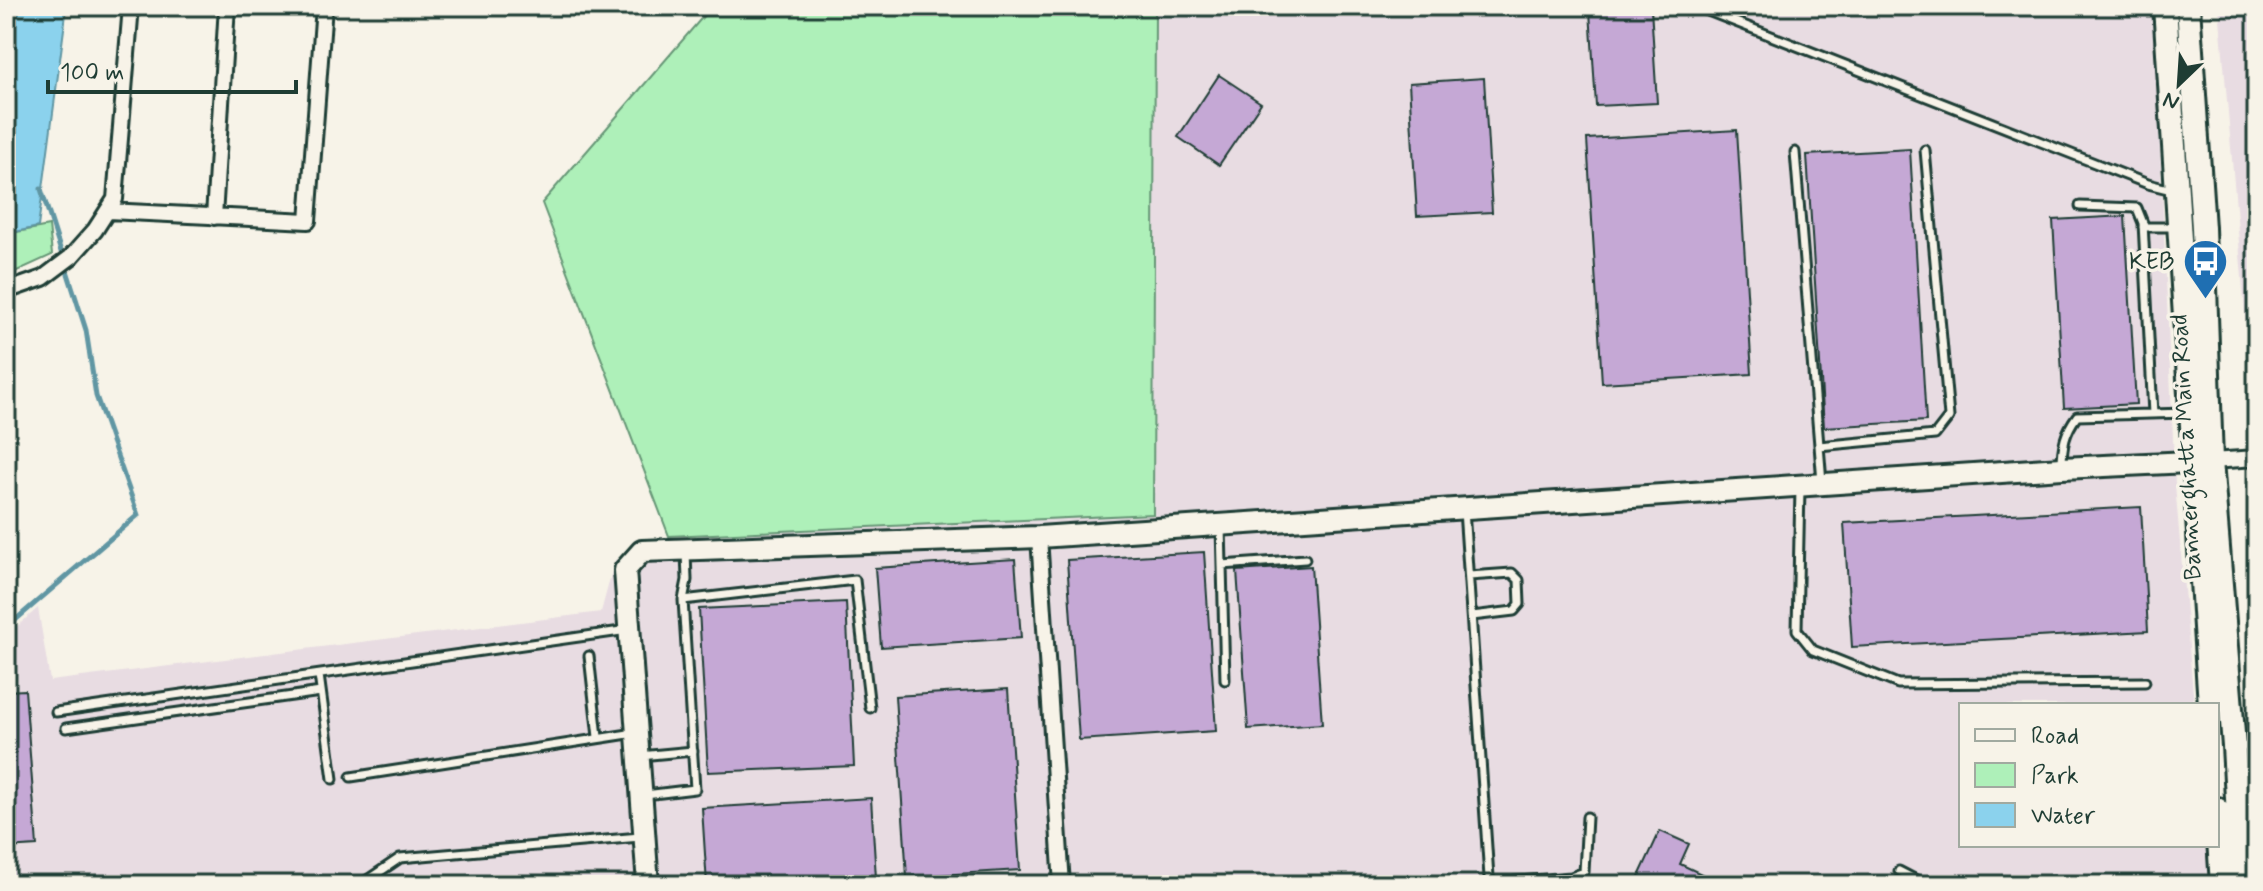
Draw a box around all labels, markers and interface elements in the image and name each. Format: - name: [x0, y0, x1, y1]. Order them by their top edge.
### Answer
- scale bar: [48, 44, 296, 94]
- north arrow: [2139, 44, 2219, 124]
- text: 100 m: [60, 58, 124, 89]
- text: N: [2159, 85, 2184, 116]
- bus stop icon: KEB: [2181, 238, 2229, 301]
- place label: KEB: [2129, 247, 2174, 278]
- street label: Bannerghatta Main Road: [2165, 313, 2212, 581]
- legend: [1959, 703, 2219, 847]
- text: Road: [2031, 721, 2079, 752]
- text: Park: [2031, 761, 2079, 792]
- text: Water: [2031, 801, 2096, 832]

